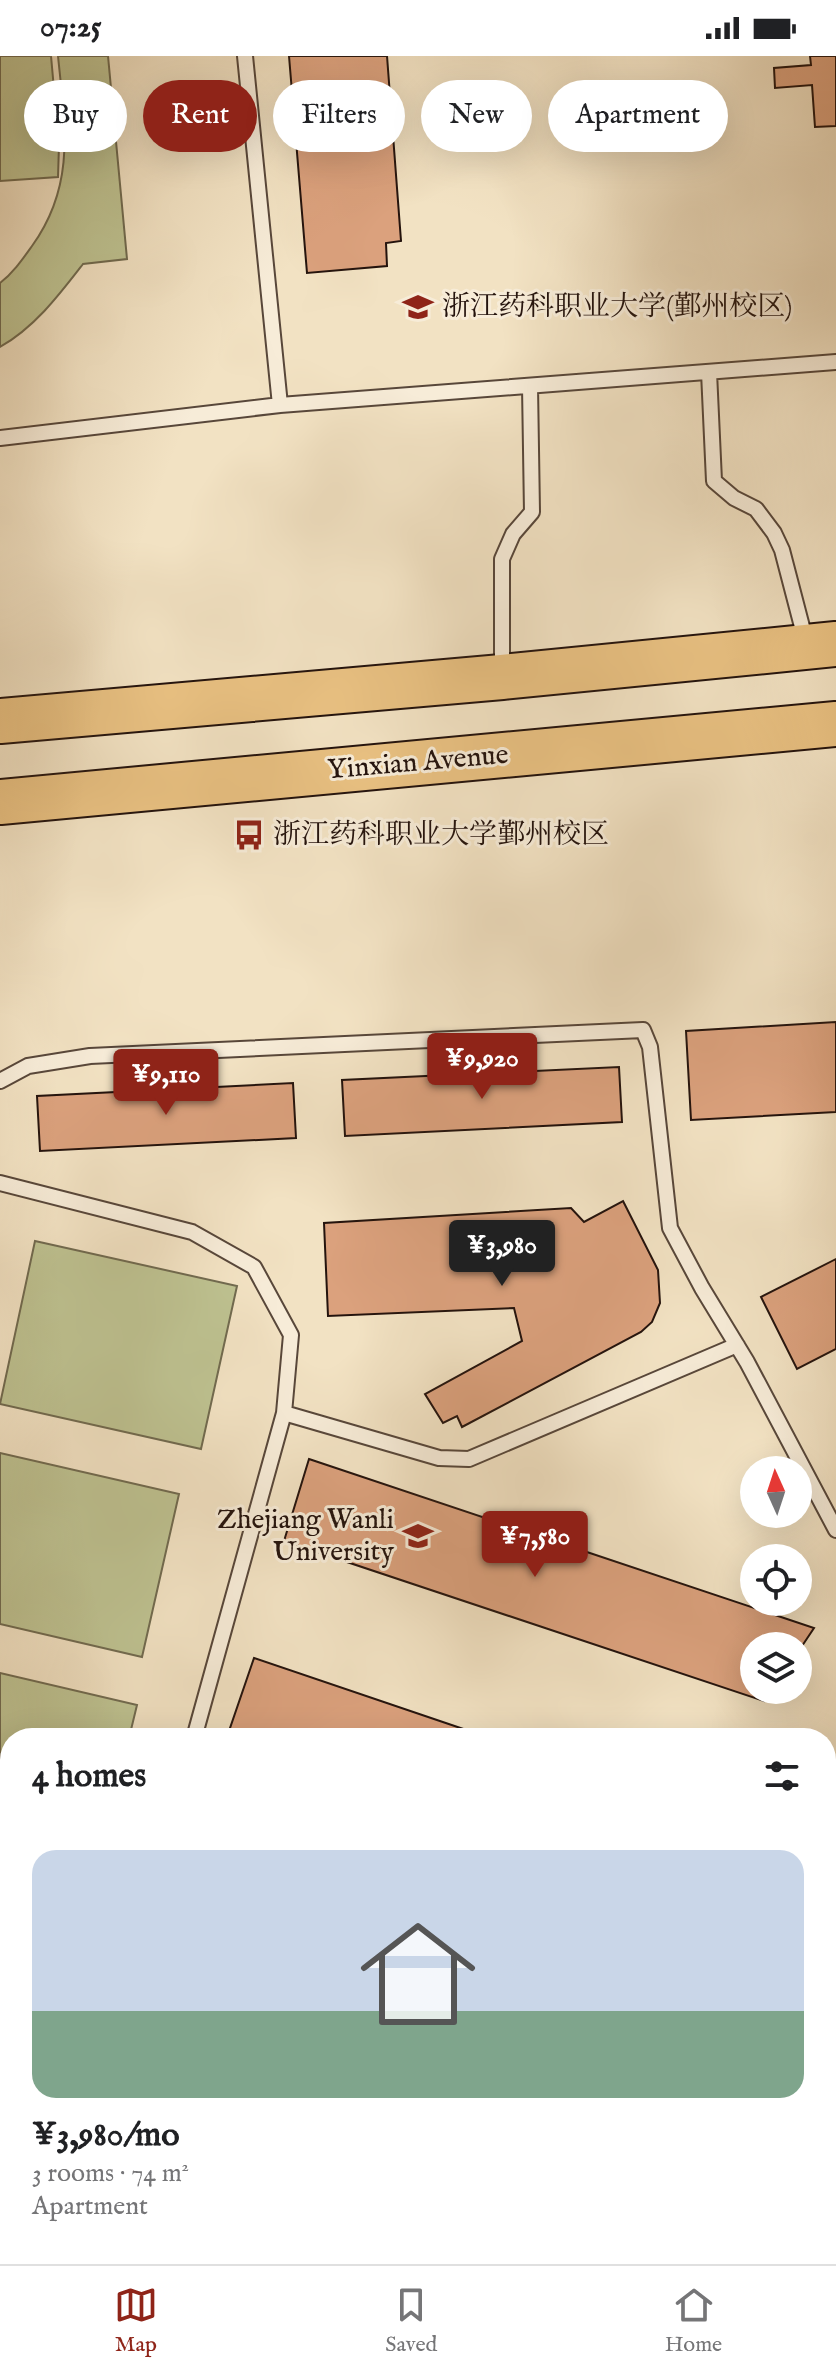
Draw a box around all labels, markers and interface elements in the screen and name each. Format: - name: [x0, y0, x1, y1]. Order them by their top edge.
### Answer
- text: 07:25: [40, 9, 102, 47]
- chip: Buy: [24, 80, 127, 152]
- chip: Rent: [143, 80, 257, 152]
- chip: Filters: [273, 80, 405, 152]
- chip: New: [421, 80, 532, 152]
- chip: Apartment: [548, 80, 728, 152]
- school or university icon: 浙江药科职业大学(鄞州校区): [401, 290, 435, 324]
- place label: 浙江药科职业大学(鄞州校区): [442, 290, 792, 325]
- street label: Yinxian Avenue: [326, 738, 510, 788]
- bus stop icon: 浙江药科职业大学鄞州校区: [232, 818, 266, 852]
- place label: 浙江药科职业大学鄞州校区: [273, 818, 609, 853]
- pin: ¥9,920: [417, 1033, 547, 1101]
- text: ¥9,920: [445, 1042, 519, 1075]
- pin: ¥9,110: [101, 1049, 231, 1117]
- text: ¥9,110: [131, 1058, 201, 1091]
- pin: ¥3,980: [437, 1220, 567, 1288]
- text: ¥3,980: [467, 1229, 537, 1262]
- north arrow: [740, 1456, 812, 1528]
- map controls: [740, 1456, 812, 1704]
- place label: Zhejiang Wanli University: [217, 1503, 394, 1570]
- pin: ¥7,580: [470, 1511, 600, 1579]
- school or university icon: Zhejiang Wanli University: [401, 1519, 435, 1553]
- text: ¥7,580: [500, 1520, 570, 1553]
- button: locate: [740, 1544, 812, 1616]
- button: layers: [740, 1632, 812, 1704]
- icon: filters: [760, 1754, 804, 1798]
- text: 4 homes: [32, 1755, 146, 1798]
- icon: home: [346, 1902, 490, 2046]
- text: ¥3,980/mo: [32, 2114, 179, 2157]
- text: 3 rooms · 74 m²: [32, 2157, 189, 2190]
- text: Apartment: [32, 2190, 148, 2223]
- tab: Map: [114, 2283, 158, 2359]
- tab: Saved: [385, 2283, 437, 2359]
- tab: Home: [665, 2283, 722, 2359]

